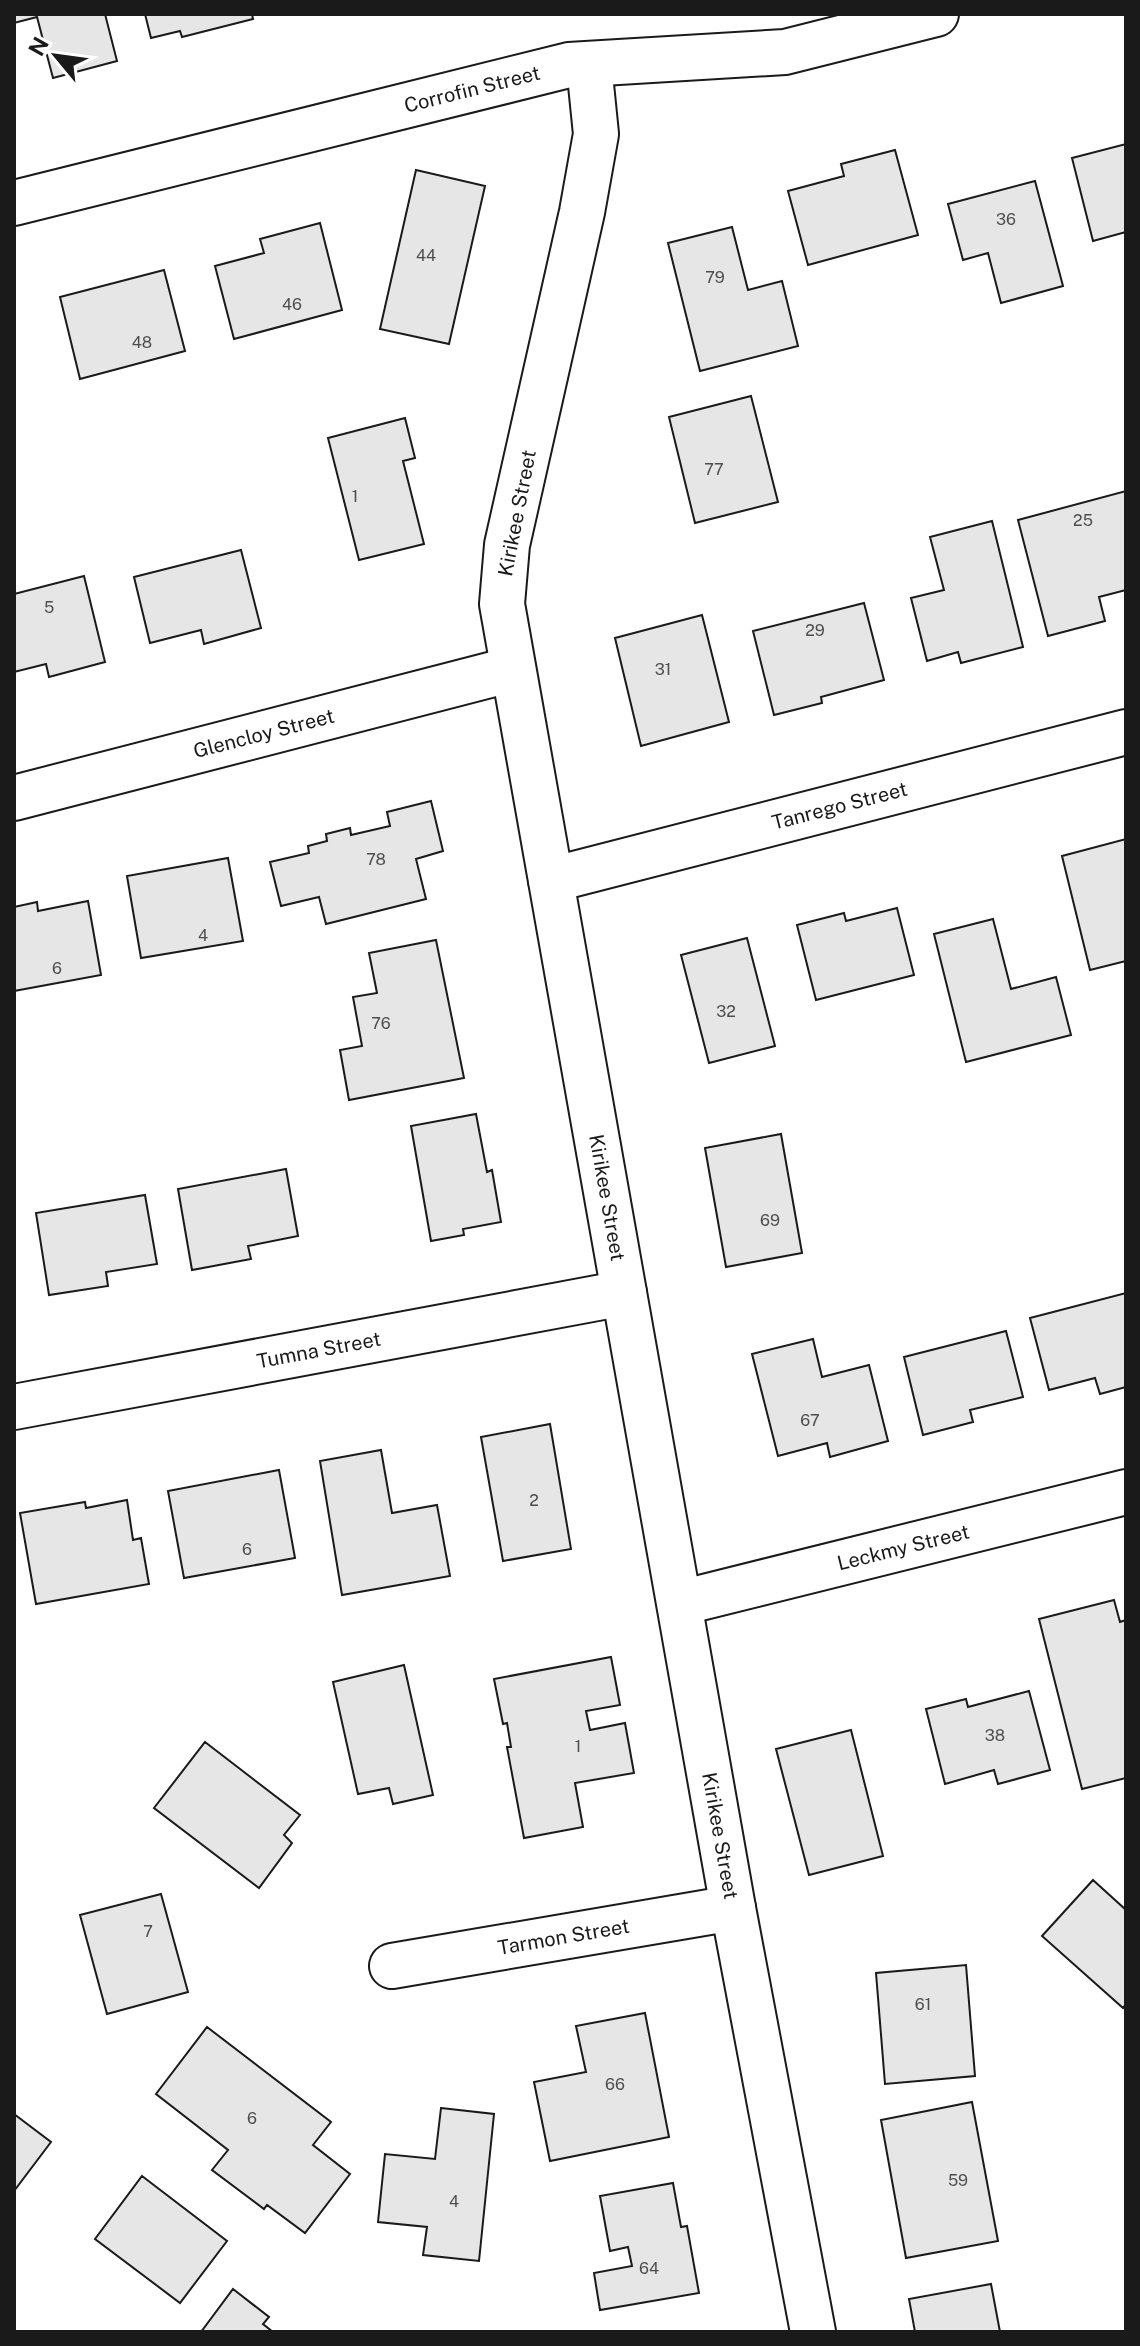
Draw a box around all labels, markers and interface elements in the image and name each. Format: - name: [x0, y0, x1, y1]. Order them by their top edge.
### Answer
- north arrow: [16, 16, 96, 96]
- text: N: [23, 32, 54, 60]
- street label: Corrofin Street: [402, 61, 543, 118]
- house number: 36: [996, 210, 1016, 229]
- house number: 44: [416, 246, 436, 265]
- house number: 79: [705, 268, 725, 287]
- house number: 46: [282, 295, 302, 314]
- house number: 48: [132, 333, 152, 352]
- street label: Kirikee Street: [493, 448, 541, 578]
- house number: 77: [704, 460, 724, 479]
- house number: 1: [352, 487, 358, 506]
- house number: 25: [1073, 511, 1093, 530]
- house number: 5: [44, 598, 54, 617]
- house number: 29: [805, 621, 825, 640]
- house number: 31: [655, 660, 671, 679]
- street label: Glencloy Street: [191, 704, 337, 763]
- street label: Tanrego Street: [769, 777, 910, 835]
- house number: 78: [366, 850, 386, 869]
- house number: 4: [198, 926, 208, 945]
- house number: 6: [52, 959, 62, 978]
- house number: 32: [716, 1002, 736, 1021]
- house number: 76: [371, 1014, 391, 1033]
- street label: Kirikee Street: [584, 1132, 630, 1263]
- house number: 69: [760, 1211, 780, 1230]
- street label: Tumna Street: [255, 1327, 383, 1373]
- house number: 67: [800, 1411, 820, 1430]
- house number: 2: [529, 1491, 539, 1510]
- street label: Leckmy Street: [835, 1519, 972, 1575]
- house number: 6: [242, 1540, 252, 1559]
- house number: 38: [985, 1726, 1005, 1745]
- house number: 1: [575, 1737, 581, 1756]
- street label: Kirikee Street: [697, 1770, 743, 1901]
- street label: Tarmon Street: [496, 1914, 631, 1960]
- house number: 7: [143, 1922, 153, 1941]
- house number: 61: [915, 1995, 931, 2014]
- house number: 66: [605, 2075, 625, 2094]
- house number: 6: [247, 2109, 257, 2128]
- house number: 59: [948, 2171, 968, 2190]
- house number: 4: [449, 2192, 459, 2211]
- house number: 64: [639, 2259, 659, 2278]

